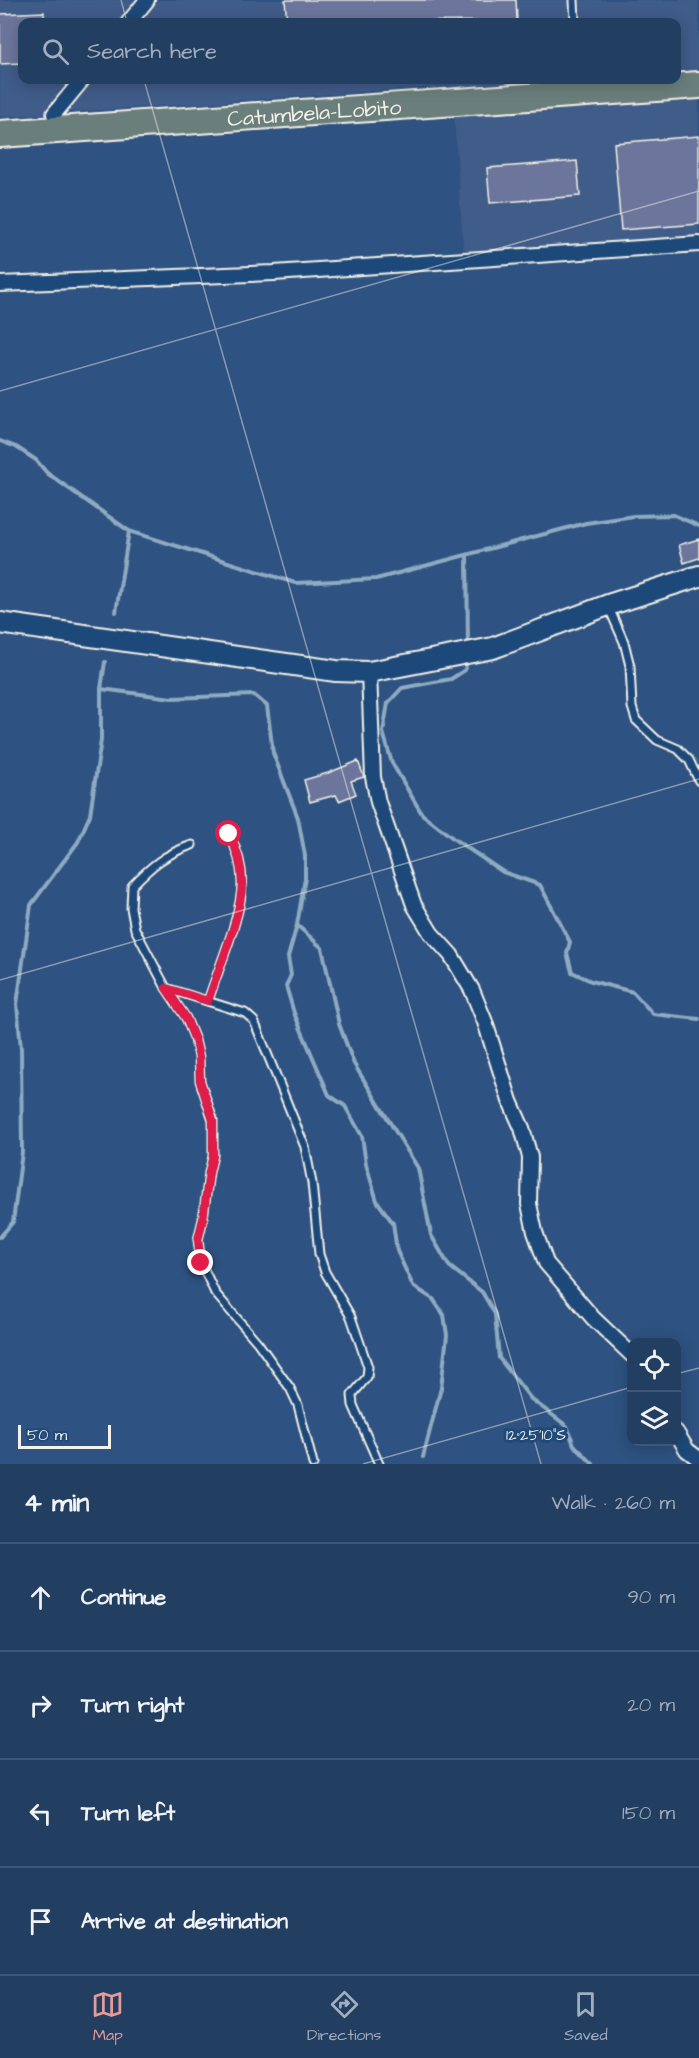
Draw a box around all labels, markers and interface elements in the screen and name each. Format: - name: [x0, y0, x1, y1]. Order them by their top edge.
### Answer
- search box: [18, 18, 681, 84]
- icon: search: [39, 35, 72, 68]
- text: Search here: [87, 36, 217, 67]
- street label: Catumbela-Lobito: [226, 92, 403, 135]
- route start: [215, 820, 241, 846]
- route end: [187, 1249, 213, 1275]
- map controls: [627, 1338, 681, 1446]
- button: locate: [627, 1338, 681, 1392]
- button: layers: [627, 1392, 681, 1446]
- scale bar: [18, 1422, 111, 1450]
- text: 50 m: [27, 1424, 67, 1446]
- text: 12°25'10"S: [506, 1425, 566, 1446]
- text: 4 min: [24, 1485, 89, 1521]
- text: Walk · 260 m: [552, 1489, 675, 1517]
- icon: ahead: [24, 1581, 57, 1614]
- text: Continue: [81, 1582, 166, 1613]
- text: 90 m: [627, 1583, 675, 1611]
- icon: right: [24, 1689, 57, 1722]
- text: Turn right: [81, 1690, 184, 1721]
- text: 20 m: [627, 1691, 675, 1719]
- icon: left: [24, 1797, 57, 1830]
- text: Turn left: [81, 1798, 175, 1829]
- text: 150 m: [622, 1799, 675, 1827]
- icon: arrive: [24, 1905, 57, 1938]
- text: Arrive at destination: [81, 1906, 288, 1937]
- tab: Map: [91, 1988, 124, 2046]
- tab: Directions: [307, 1988, 381, 2046]
- tab: Saved: [564, 1988, 608, 2046]

